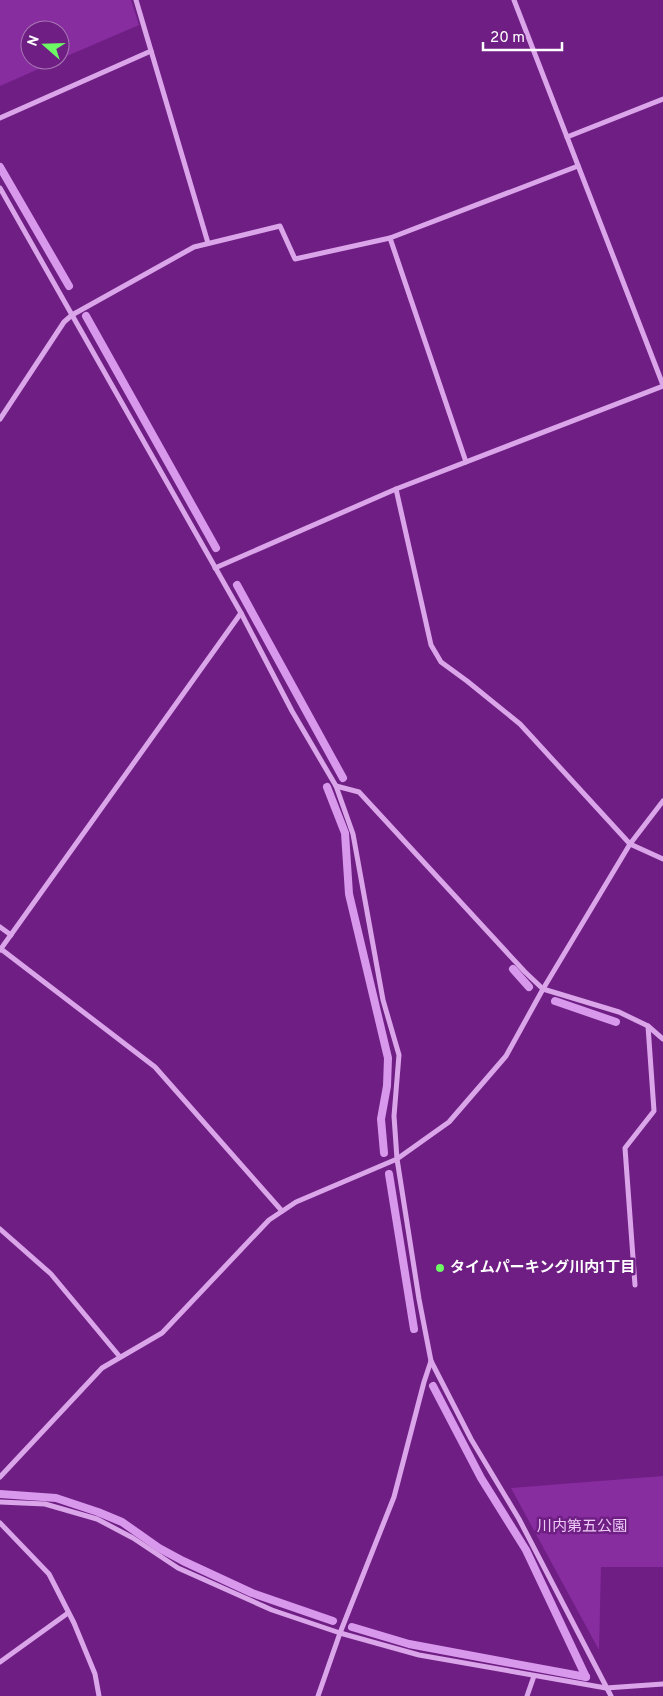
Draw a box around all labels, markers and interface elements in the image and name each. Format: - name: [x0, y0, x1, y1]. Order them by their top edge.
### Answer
- north arrow: [20, 20, 70, 70]
- scale bar: [483, 20, 562, 52]
- text: 20 m: [490, 29, 525, 48]
- text: N: [24, 33, 44, 49]
- place label: タイムパーキング川内1丁目: [450, 1259, 635, 1278]
- marker: タイムパーキング川内1丁目: [434, 1262, 446, 1274]
- park label: 川内第五公園: [537, 1518, 627, 1537]

